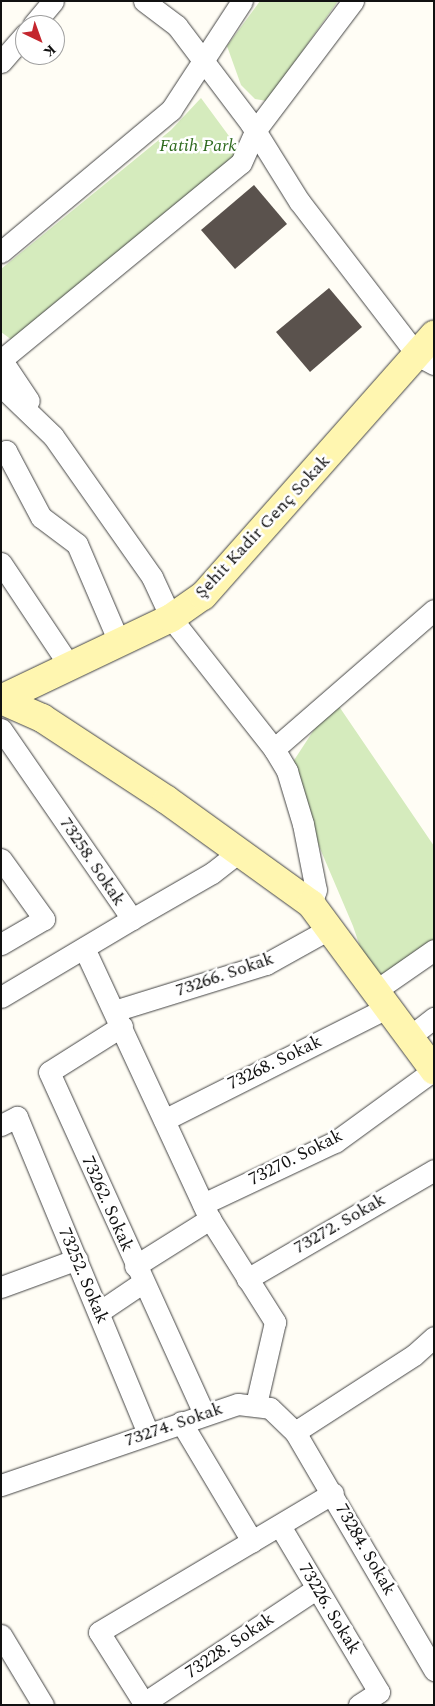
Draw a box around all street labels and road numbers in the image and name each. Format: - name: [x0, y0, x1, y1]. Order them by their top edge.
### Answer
- street label: Şehit Kadir Genç Sokak: [191, 451, 335, 603]
- street label: 73258. Sokak: [54, 814, 130, 910]
- street label: 73266. Sokak: [173, 948, 277, 1002]
- street label: 73268. Sokak: [224, 1031, 326, 1095]
- street label: 73270. Sokak: [246, 1125, 346, 1191]
- street label: 73262. Sokak: [76, 1153, 138, 1255]
- street label: 73272. Sokak: [290, 1189, 390, 1259]
- street label: 73252. Sokak: [53, 1225, 113, 1327]
- street label: 73274. Sokak: [122, 1398, 226, 1452]
- street label: 73284. Sokak: [330, 1500, 400, 1600]
- street label: 73226. Sokak: [293, 1560, 365, 1658]
- street label: 73228. Sokak: [182, 1608, 278, 1684]

